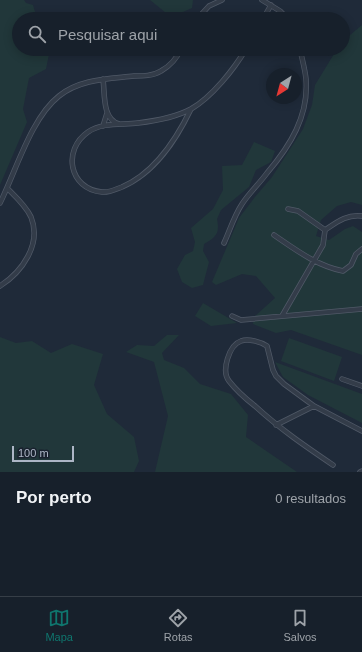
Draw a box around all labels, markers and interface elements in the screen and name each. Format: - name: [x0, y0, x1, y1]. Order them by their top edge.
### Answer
- search box: [12, 12, 350, 56]
- icon: search: [26, 23, 48, 45]
- text: Pesquisar aqui: [58, 26, 157, 43]
- north arrow: [266, 68, 302, 104]
- scale bar: [12, 444, 74, 463]
- text: 100 m: [18, 447, 49, 459]
- text: Por perto: [16, 488, 92, 507]
- text: 0 resultados: [275, 491, 346, 506]
- tab: Mapa: [45, 607, 73, 643]
- tab: Rotas: [164, 607, 193, 643]
- tab: Salvos: [284, 607, 317, 643]

